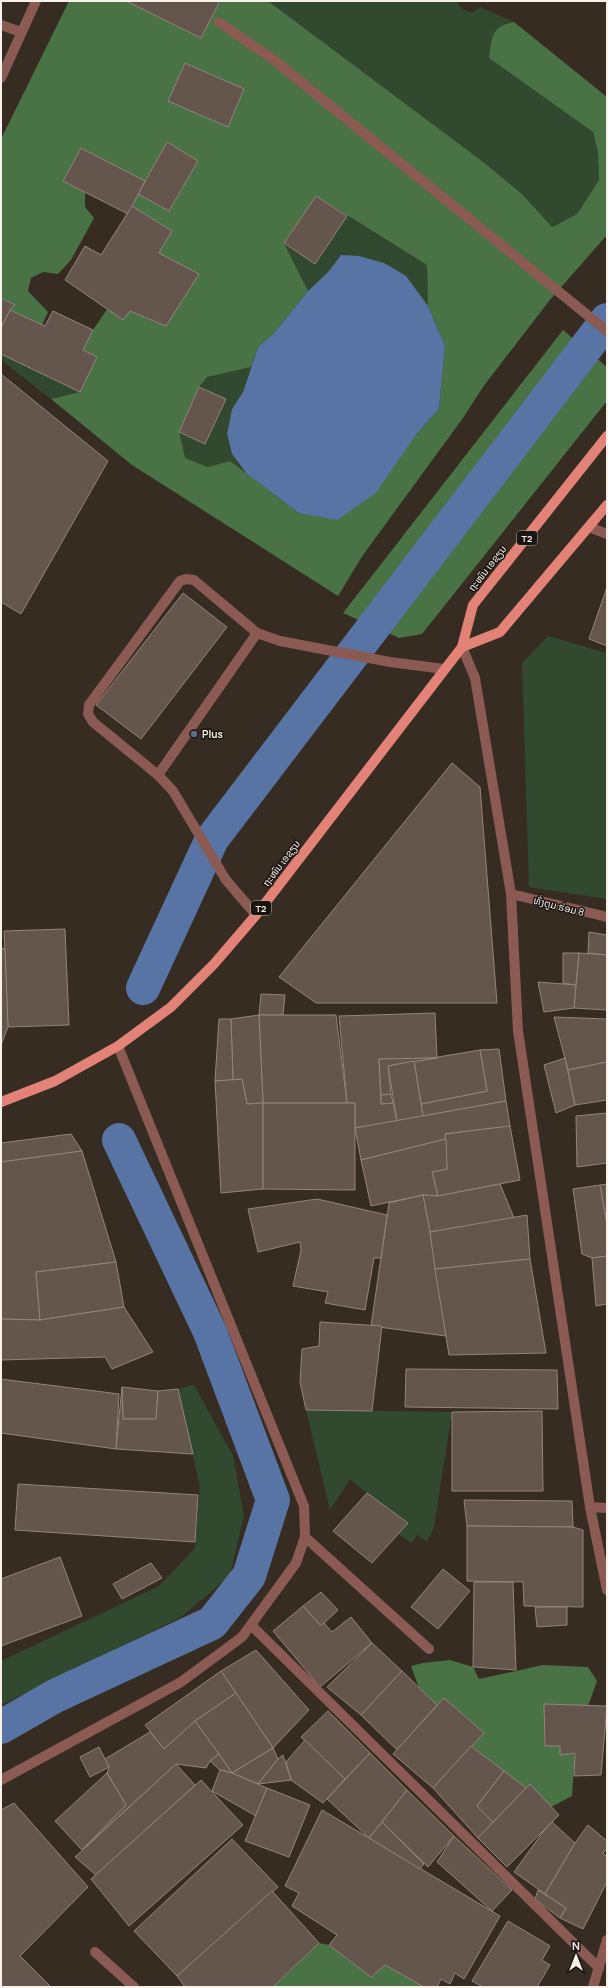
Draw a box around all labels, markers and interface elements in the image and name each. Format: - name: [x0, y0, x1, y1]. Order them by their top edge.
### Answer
- road number: T2: [517, 531, 537, 545]
- street label: ຖະໜົນ ເອຊຽນ: [465, 542, 509, 594]
- place label: Plus: [202, 727, 223, 741]
- marker: Plus: [189, 729, 199, 739]
- street label: ຖະໜົນ ເອຊຽນ: [259, 837, 303, 889]
- street label: ທົ່ງຕູມ ຮ່ອມ 8: [532, 893, 586, 919]
- road number: T2: [251, 901, 271, 915]
- north arrow: [556, 1936, 596, 1976]
- text: N: [572, 1938, 580, 1953]

